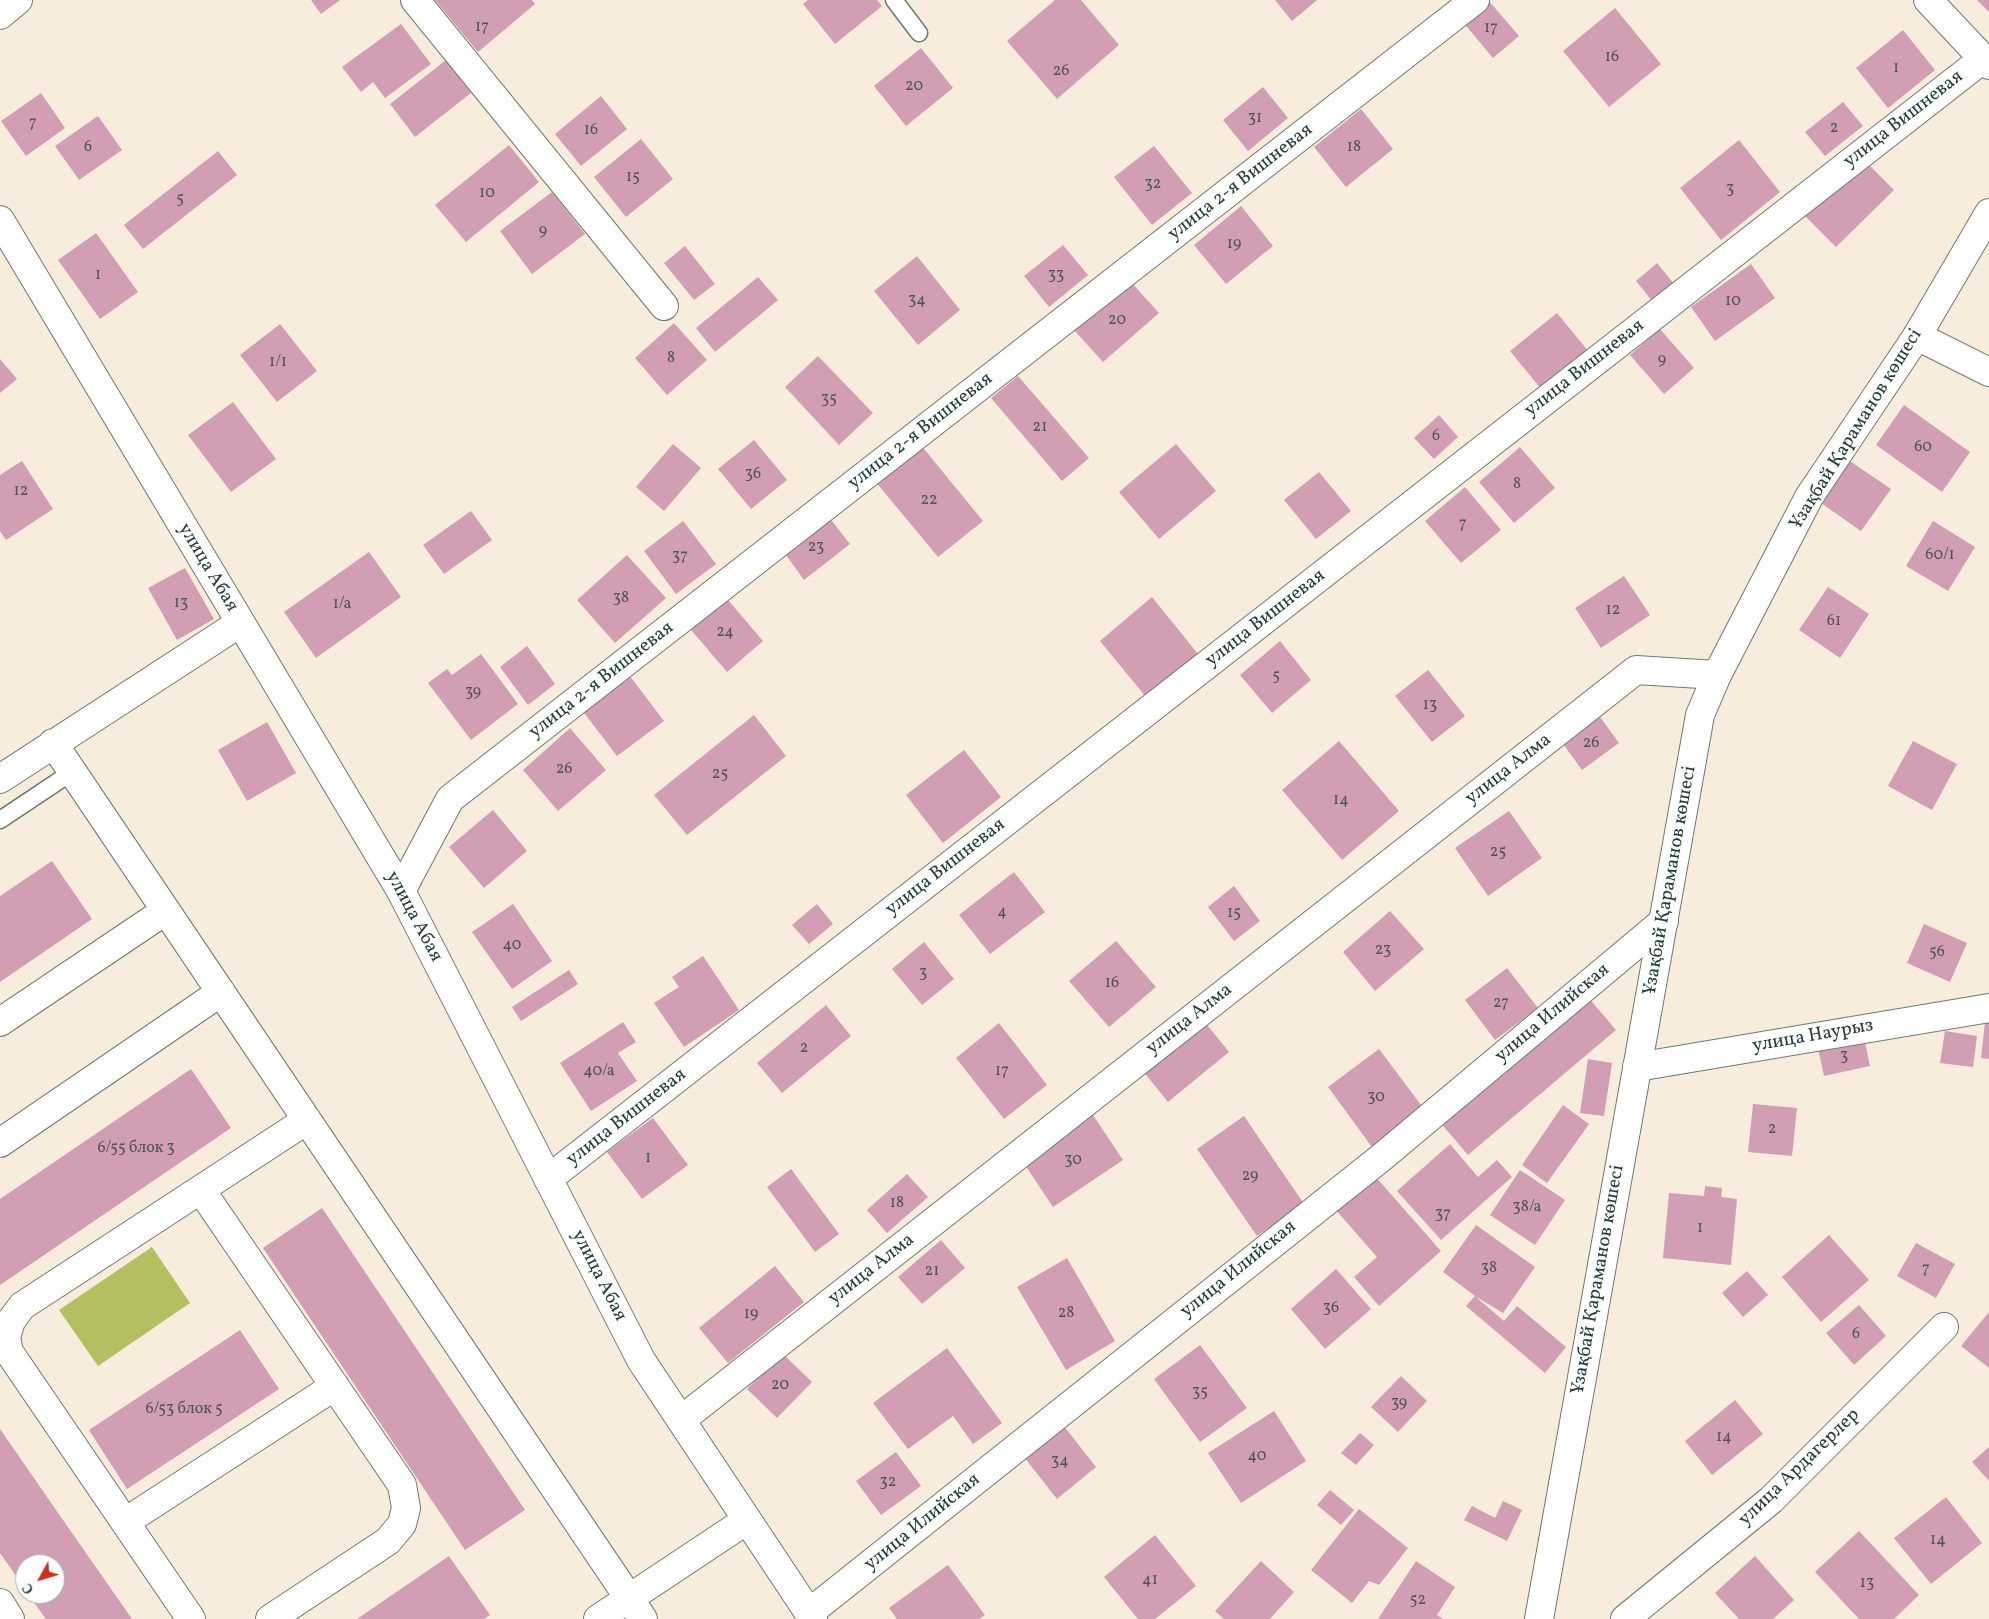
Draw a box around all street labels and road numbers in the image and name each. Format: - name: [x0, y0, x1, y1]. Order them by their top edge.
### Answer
- street label: улица Вишневая: [1840, 66, 1968, 174]
- street label: улица 2-я Вишневая: [1164, 119, 1318, 247]
- street label: улица Вишневая: [1521, 315, 1649, 423]
- street label: Ұзақбай Қараманов көшесі: [1786, 325, 1928, 535]
- street label: улица 2-я Вишневая: [844, 368, 998, 496]
- street label: улица Абая: [172, 519, 242, 617]
- street label: улица Вишневая: [1202, 565, 1330, 673]
- street label: улица 2-я Вишневая: [525, 617, 679, 745]
- street label: улица Алма: [1461, 729, 1557, 811]
- street label: Ұзақбай Қараманов көшесі: [1640, 764, 1702, 998]
- street label: улица Вишневая: [882, 814, 1010, 922]
- street label: улица Абая: [380, 868, 446, 966]
- street label: улица Илийская: [1491, 959, 1615, 1069]
- street label: улица Алма: [1142, 979, 1238, 1061]
- street label: улица Наурыз: [1751, 1015, 1875, 1059]
- street label: улица Вишневая: [563, 1064, 691, 1172]
- street label: Ұзақбай Қараманов көшесі: [1568, 1163, 1630, 1397]
- street label: улица Илийская: [1176, 1216, 1302, 1324]
- street label: улица Абая: [565, 1227, 631, 1325]
- street label: улица Алма: [824, 1229, 920, 1311]
- street label: улица Ардагерлер: [1735, 1404, 1865, 1532]
- street label: улица Илийская: [860, 1469, 986, 1577]

